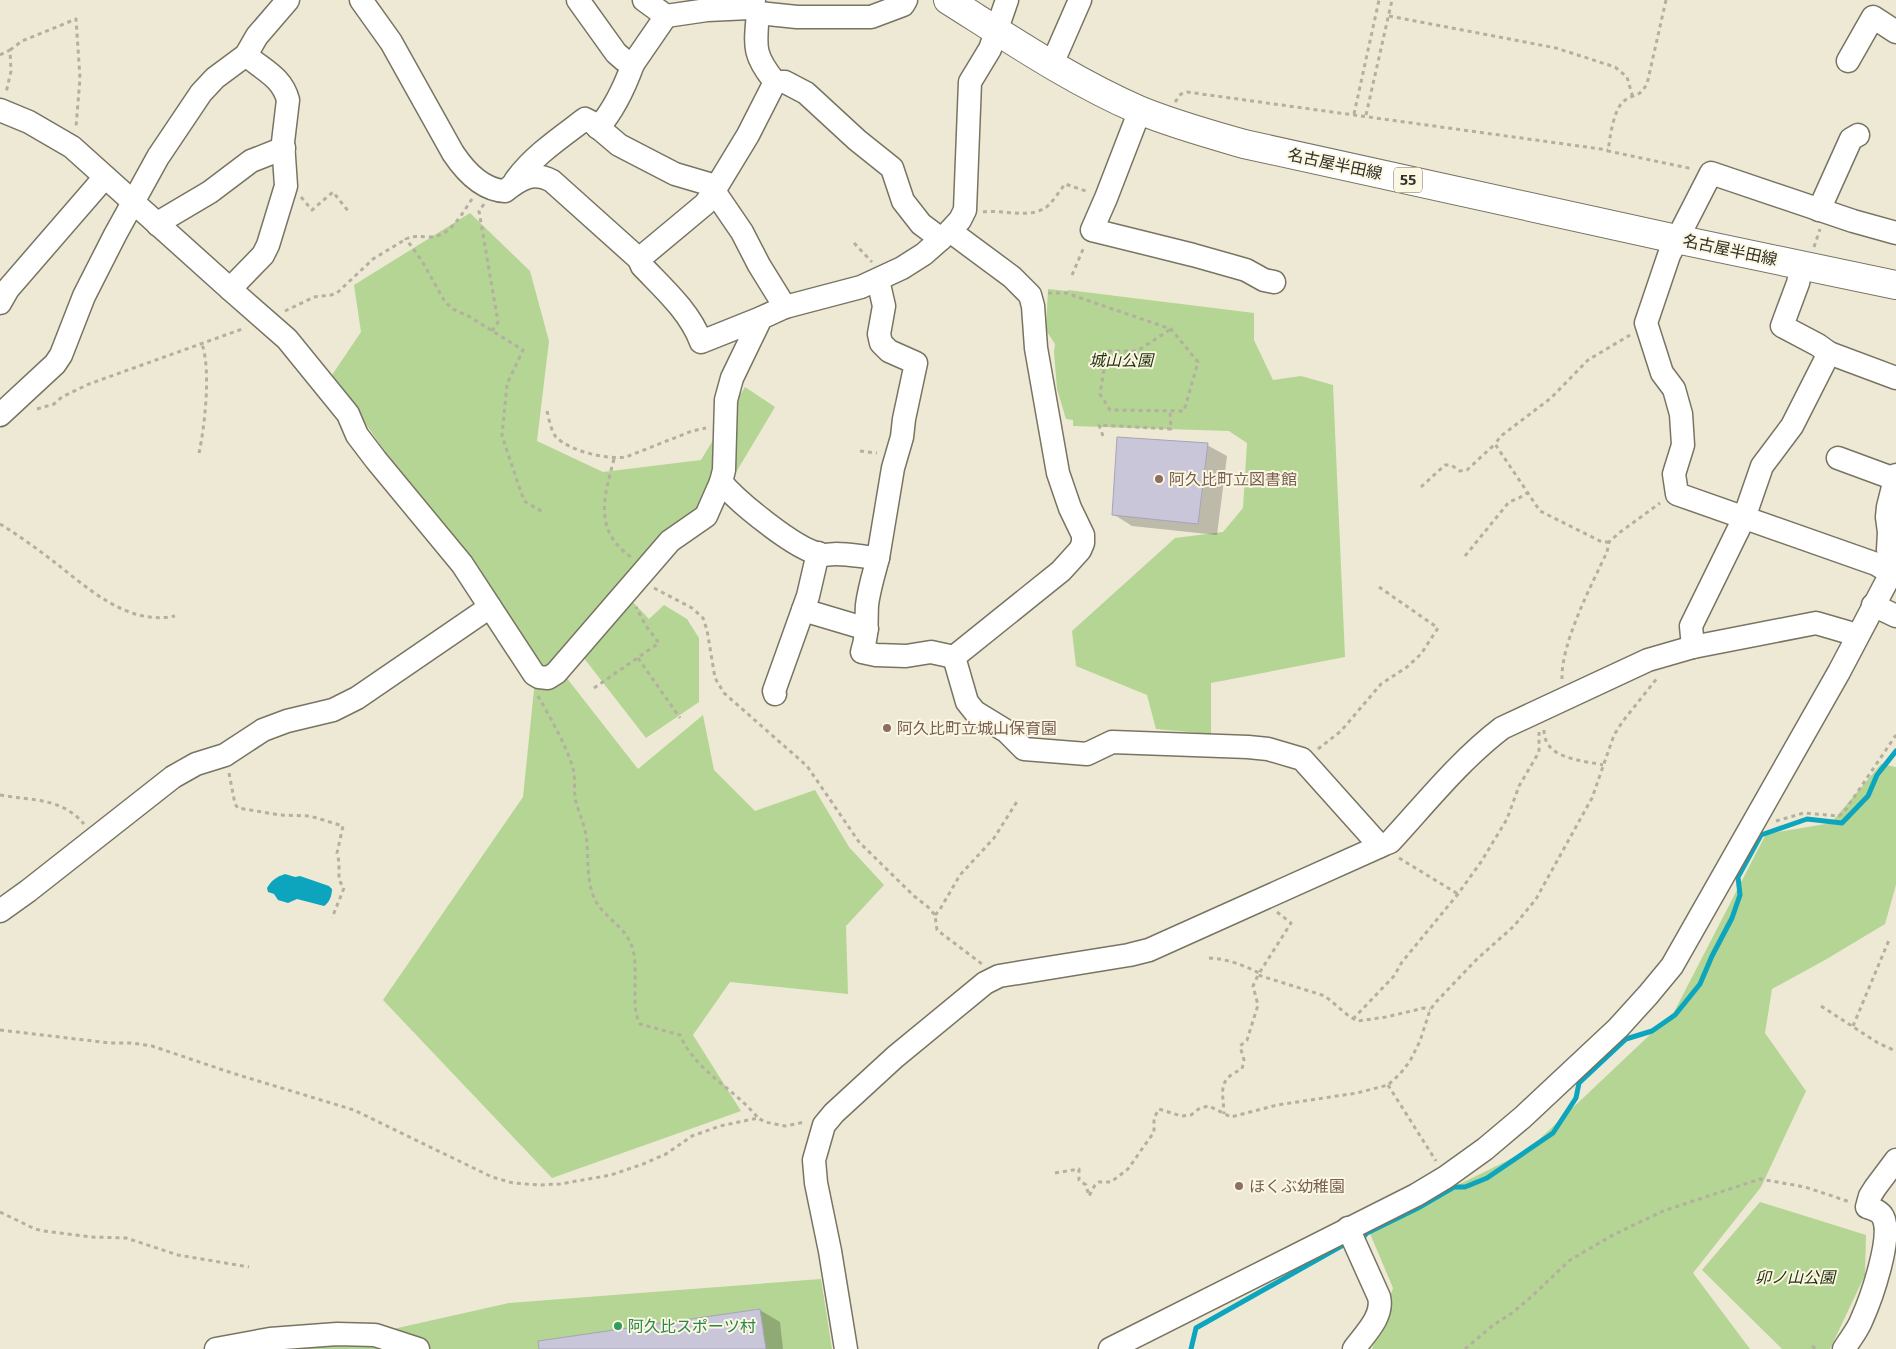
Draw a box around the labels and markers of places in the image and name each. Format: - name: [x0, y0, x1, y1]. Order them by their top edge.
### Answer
- place label: 阿久比町立図書館: [1169, 470, 1297, 489]
- marker: 阿久比町立図書館: [1153, 473, 1165, 485]
- place label: 阿久比町立城山保育園: [897, 719, 1057, 738]
- marker: 阿久比町立城山保育園: [881, 722, 893, 734]
- place label: ほくぶ幼稚園: [1249, 1177, 1345, 1196]
- marker: ほくぶ幼稚園: [1233, 1180, 1245, 1192]
- place label: 阿久比スポーツ村: [628, 1317, 756, 1336]
- marker: 阿久比スポーツ村: [612, 1320, 624, 1332]

